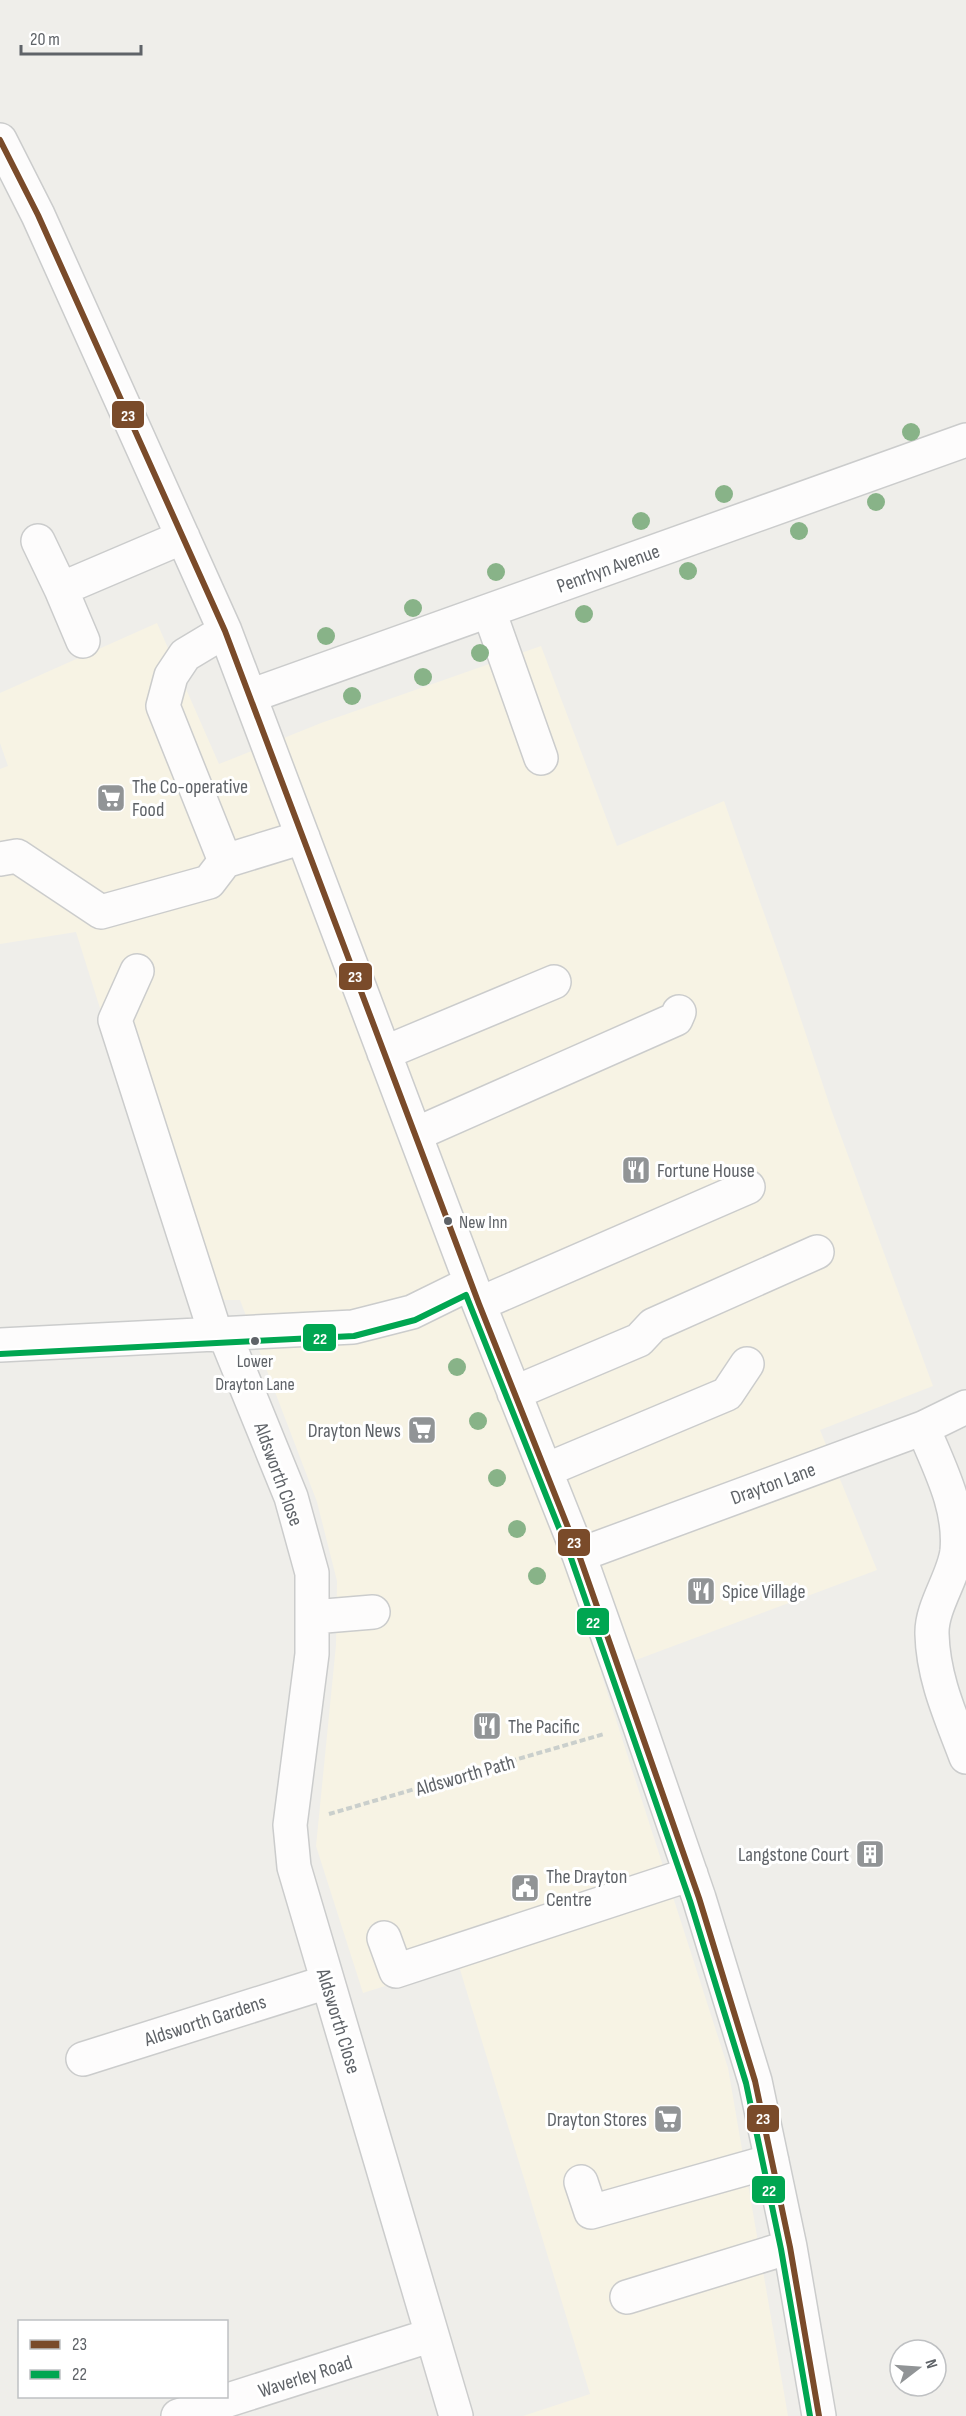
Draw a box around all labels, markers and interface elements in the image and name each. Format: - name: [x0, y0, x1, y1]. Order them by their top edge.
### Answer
- scale bar: [21, 18, 141, 56]
- text: 20 m: [30, 29, 60, 50]
- line badge: 23: [111, 400, 145, 429]
- text: 23: [121, 407, 135, 426]
- street label: Penrhyn Avenue: [554, 539, 663, 599]
- place label: The Co-operative Food: [132, 775, 248, 822]
- supermarket icon: The Co-operative Food: [95, 782, 127, 814]
- line badge: 23: [338, 962, 373, 991]
- text: 23: [348, 968, 362, 987]
- restaurant icon: Fortune House: [620, 1154, 652, 1186]
- place label: Fortune House: [657, 1159, 755, 1183]
- place label: New Inn: [459, 1212, 507, 1233]
- marker: New Inn: [442, 1215, 454, 1227]
- line badge: 22: [302, 1323, 337, 1352]
- text: 22: [313, 1330, 327, 1349]
- marker: Lower Drayton Lane: [249, 1335, 261, 1347]
- place label: Lower Drayton Lane: [215, 1351, 295, 1395]
- supermarket icon: Drayton News: [406, 1414, 438, 1446]
- street label: Aldsworth Close: [248, 1418, 308, 1529]
- place label: Drayton News: [308, 1419, 401, 1443]
- street label: Drayton Lane: [728, 1458, 819, 1510]
- line badge: 23: [557, 1528, 591, 1557]
- text: 23: [567, 1534, 581, 1553]
- restaurant icon: Spice Village: [685, 1575, 717, 1607]
- place label: Spice Village: [722, 1580, 806, 1604]
- line badge: 22: [576, 1607, 610, 1636]
- text: 22: [586, 1614, 600, 1633]
- restaurant icon: The Pacific: [471, 1710, 503, 1742]
- place label: The Pacific: [508, 1715, 580, 1739]
- street label: Aldsworth Path: [412, 1750, 518, 1802]
- building icon: Langstone Court: [854, 1838, 886, 1870]
- place label: Langstone Court: [738, 1843, 849, 1867]
- place label: The Drayton Centre: [546, 1865, 627, 1912]
- public building icon: The Drayton Centre: [509, 1872, 541, 1904]
- street label: Aldsworth Close: [310, 1965, 365, 2077]
- street label: Aldsworth Gardens: [141, 1990, 269, 2052]
- supermarket icon: Drayton Stores: [652, 2103, 684, 2135]
- line badge: 23: [746, 2104, 780, 2133]
- place label: Drayton Stores: [547, 2108, 647, 2132]
- text: 23: [756, 2110, 770, 2129]
- line badge: 22: [751, 2175, 786, 2204]
- text: 22: [762, 2182, 776, 2201]
- legend: [18, 2320, 228, 2398]
- text: 23: [72, 2334, 87, 2355]
- north arrow: [888, 2338, 948, 2398]
- street label: Waverley Road: [255, 2351, 355, 2403]
- text: N: [921, 2357, 941, 2371]
- text: 22: [72, 2364, 87, 2385]

